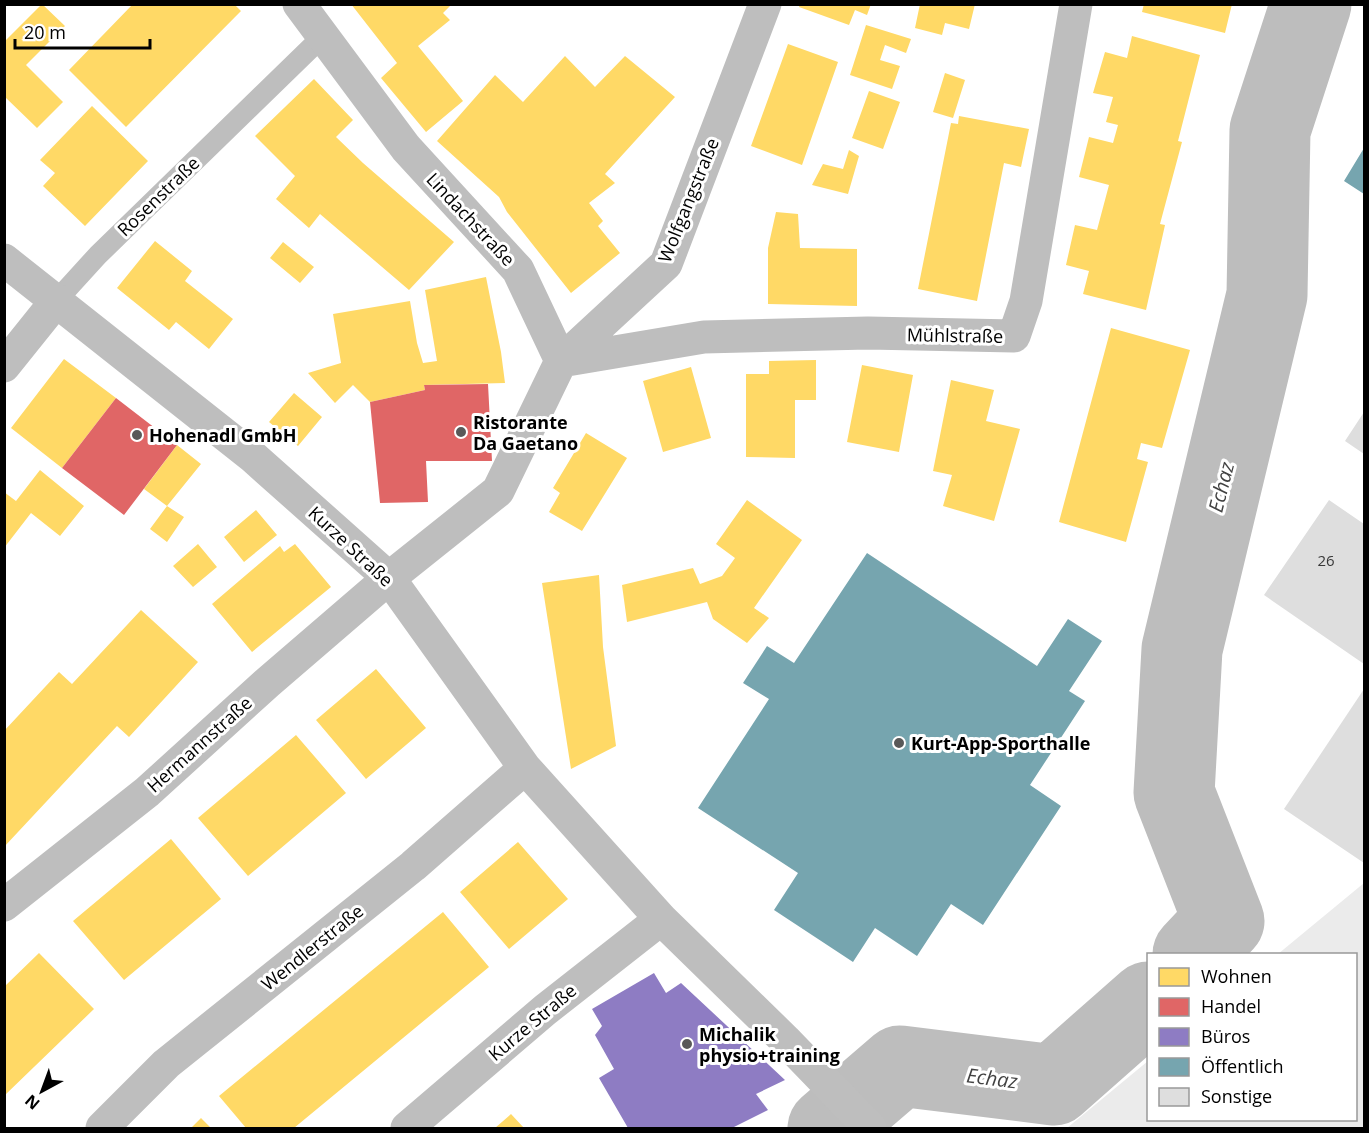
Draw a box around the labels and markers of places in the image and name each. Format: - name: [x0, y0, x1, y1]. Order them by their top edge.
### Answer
- place label: Ristorante Da Gaetano: [473, 410, 578, 455]
- place label: Hohenadl GmbH: [149, 423, 297, 447]
- marker: Ristorante Da Gaetano: [454, 425, 468, 439]
- marker: Hohenadl GmbH: [130, 428, 144, 442]
- place label: Kurt-App-Sporthalle: [911, 731, 1090, 755]
- marker: Kurt-App-Sporthalle: [892, 736, 906, 750]
- place label: Michalik physio+training: [699, 1022, 840, 1067]
- marker: Michalik physio+training: [680, 1037, 694, 1051]

